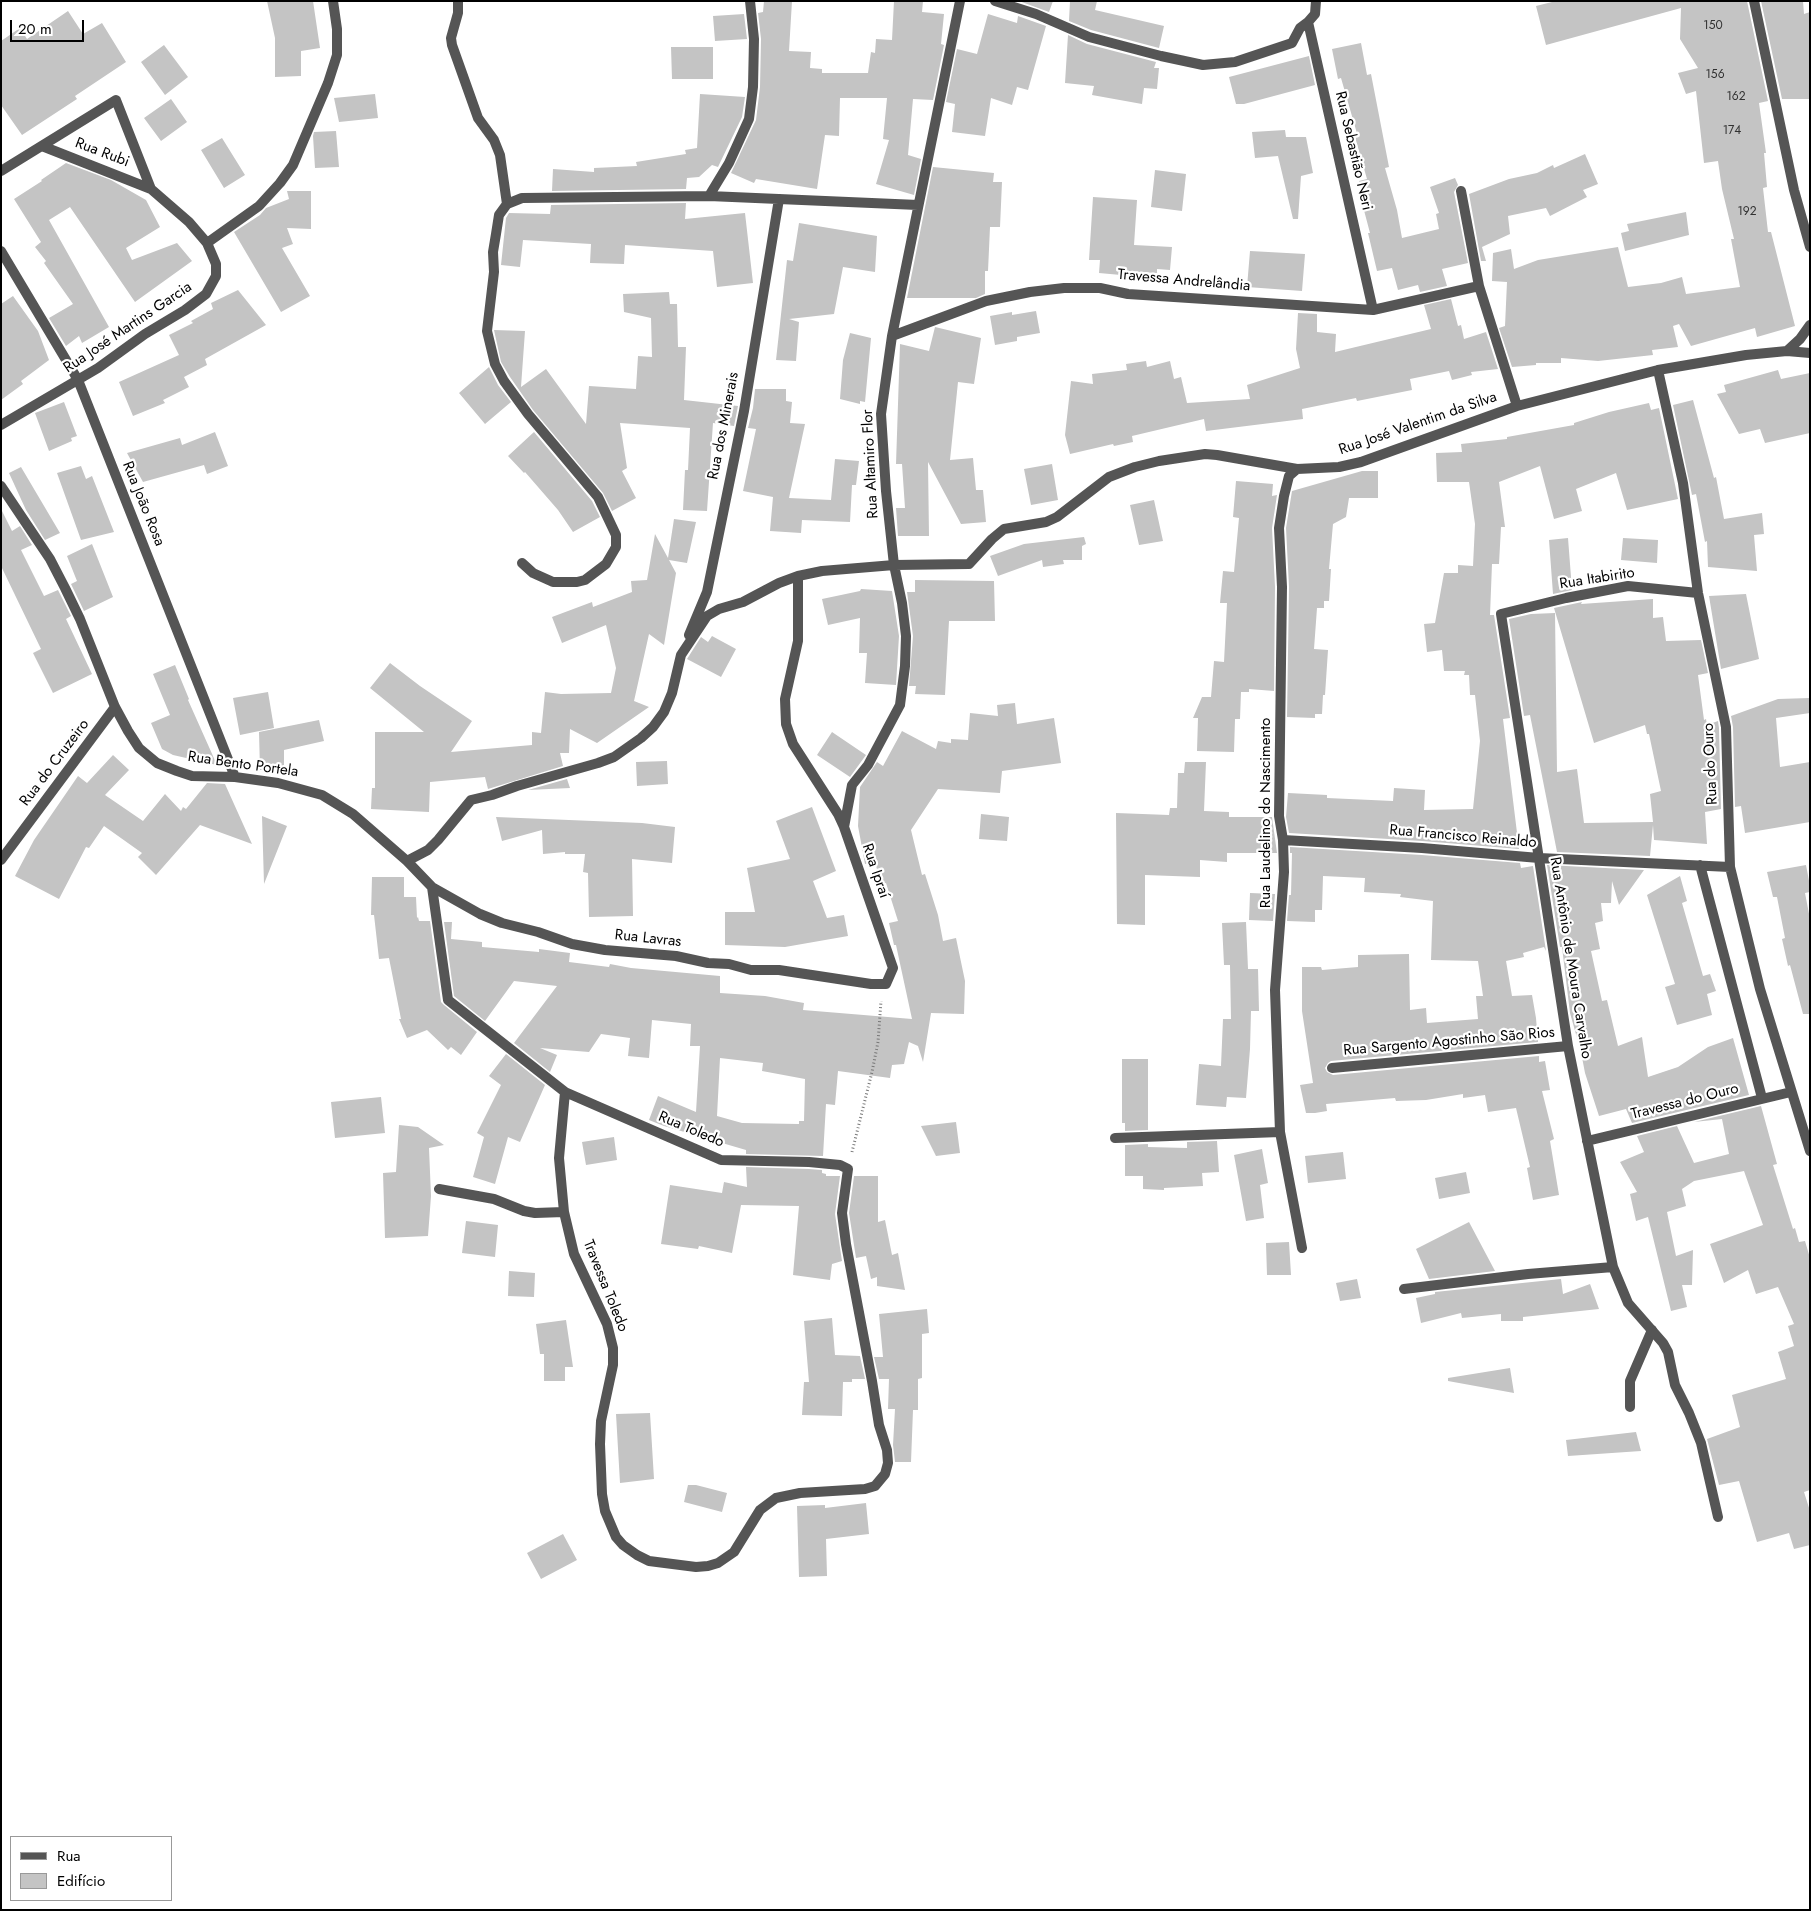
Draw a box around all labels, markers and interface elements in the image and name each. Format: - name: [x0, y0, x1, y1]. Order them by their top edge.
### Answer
- scale bar: [12, 10, 86, 42]
- text: 20 m: [18, 18, 52, 40]
- house number: 150: [1703, 19, 1723, 33]
- house number: 156: [1705, 68, 1725, 82]
- street label: Rua Sebastião Neri: [1331, 90, 1375, 212]
- house number: 162: [1726, 90, 1746, 104]
- house number: 174: [1723, 124, 1741, 138]
- street label: Rua Rubi: [72, 134, 132, 172]
- house number: 192: [1737, 205, 1757, 219]
- street label: Travessa Andrelândia: [1117, 266, 1251, 296]
- street label: Rua José Martins Garcia: [61, 278, 195, 378]
- street label: Rua dos Minerais: [705, 371, 743, 481]
- street label: Rua José Valentim da Silva: [1337, 388, 1499, 460]
- street label: Rua Altamiro Flor: [859, 409, 883, 519]
- street label: Rua João Rosa: [118, 459, 168, 549]
- street label: Rua Itabirito: [1558, 564, 1636, 594]
- street label: Rua do Cruzeiro: [17, 716, 93, 810]
- street label: Rua Laudelino do Nascimento: [1257, 718, 1275, 908]
- street label: Rua do Ouro: [1700, 723, 1722, 805]
- street label: Rua Bento Portela: [187, 748, 299, 782]
- street label: Rua Francisco Reinaldo: [1389, 822, 1537, 852]
- street label: Rua Ipraí: [857, 841, 893, 901]
- street label: Rua Antônio de Moura Carvalho: [1545, 856, 1595, 1060]
- street label: Rua Lavras: [614, 927, 682, 951]
- street label: Rua Sargento Agostinho São Rios: [1343, 1024, 1555, 1060]
- street label: Travessa do Ouro: [1629, 1080, 1741, 1124]
- street label: Rua Toledo: [655, 1108, 727, 1152]
- street label: Travessa Toledo: [578, 1237, 632, 1335]
- legend: [10, 1836, 172, 1901]
- text: Rua: [57, 1845, 81, 1867]
- text: Edifício: [57, 1870, 105, 1892]

